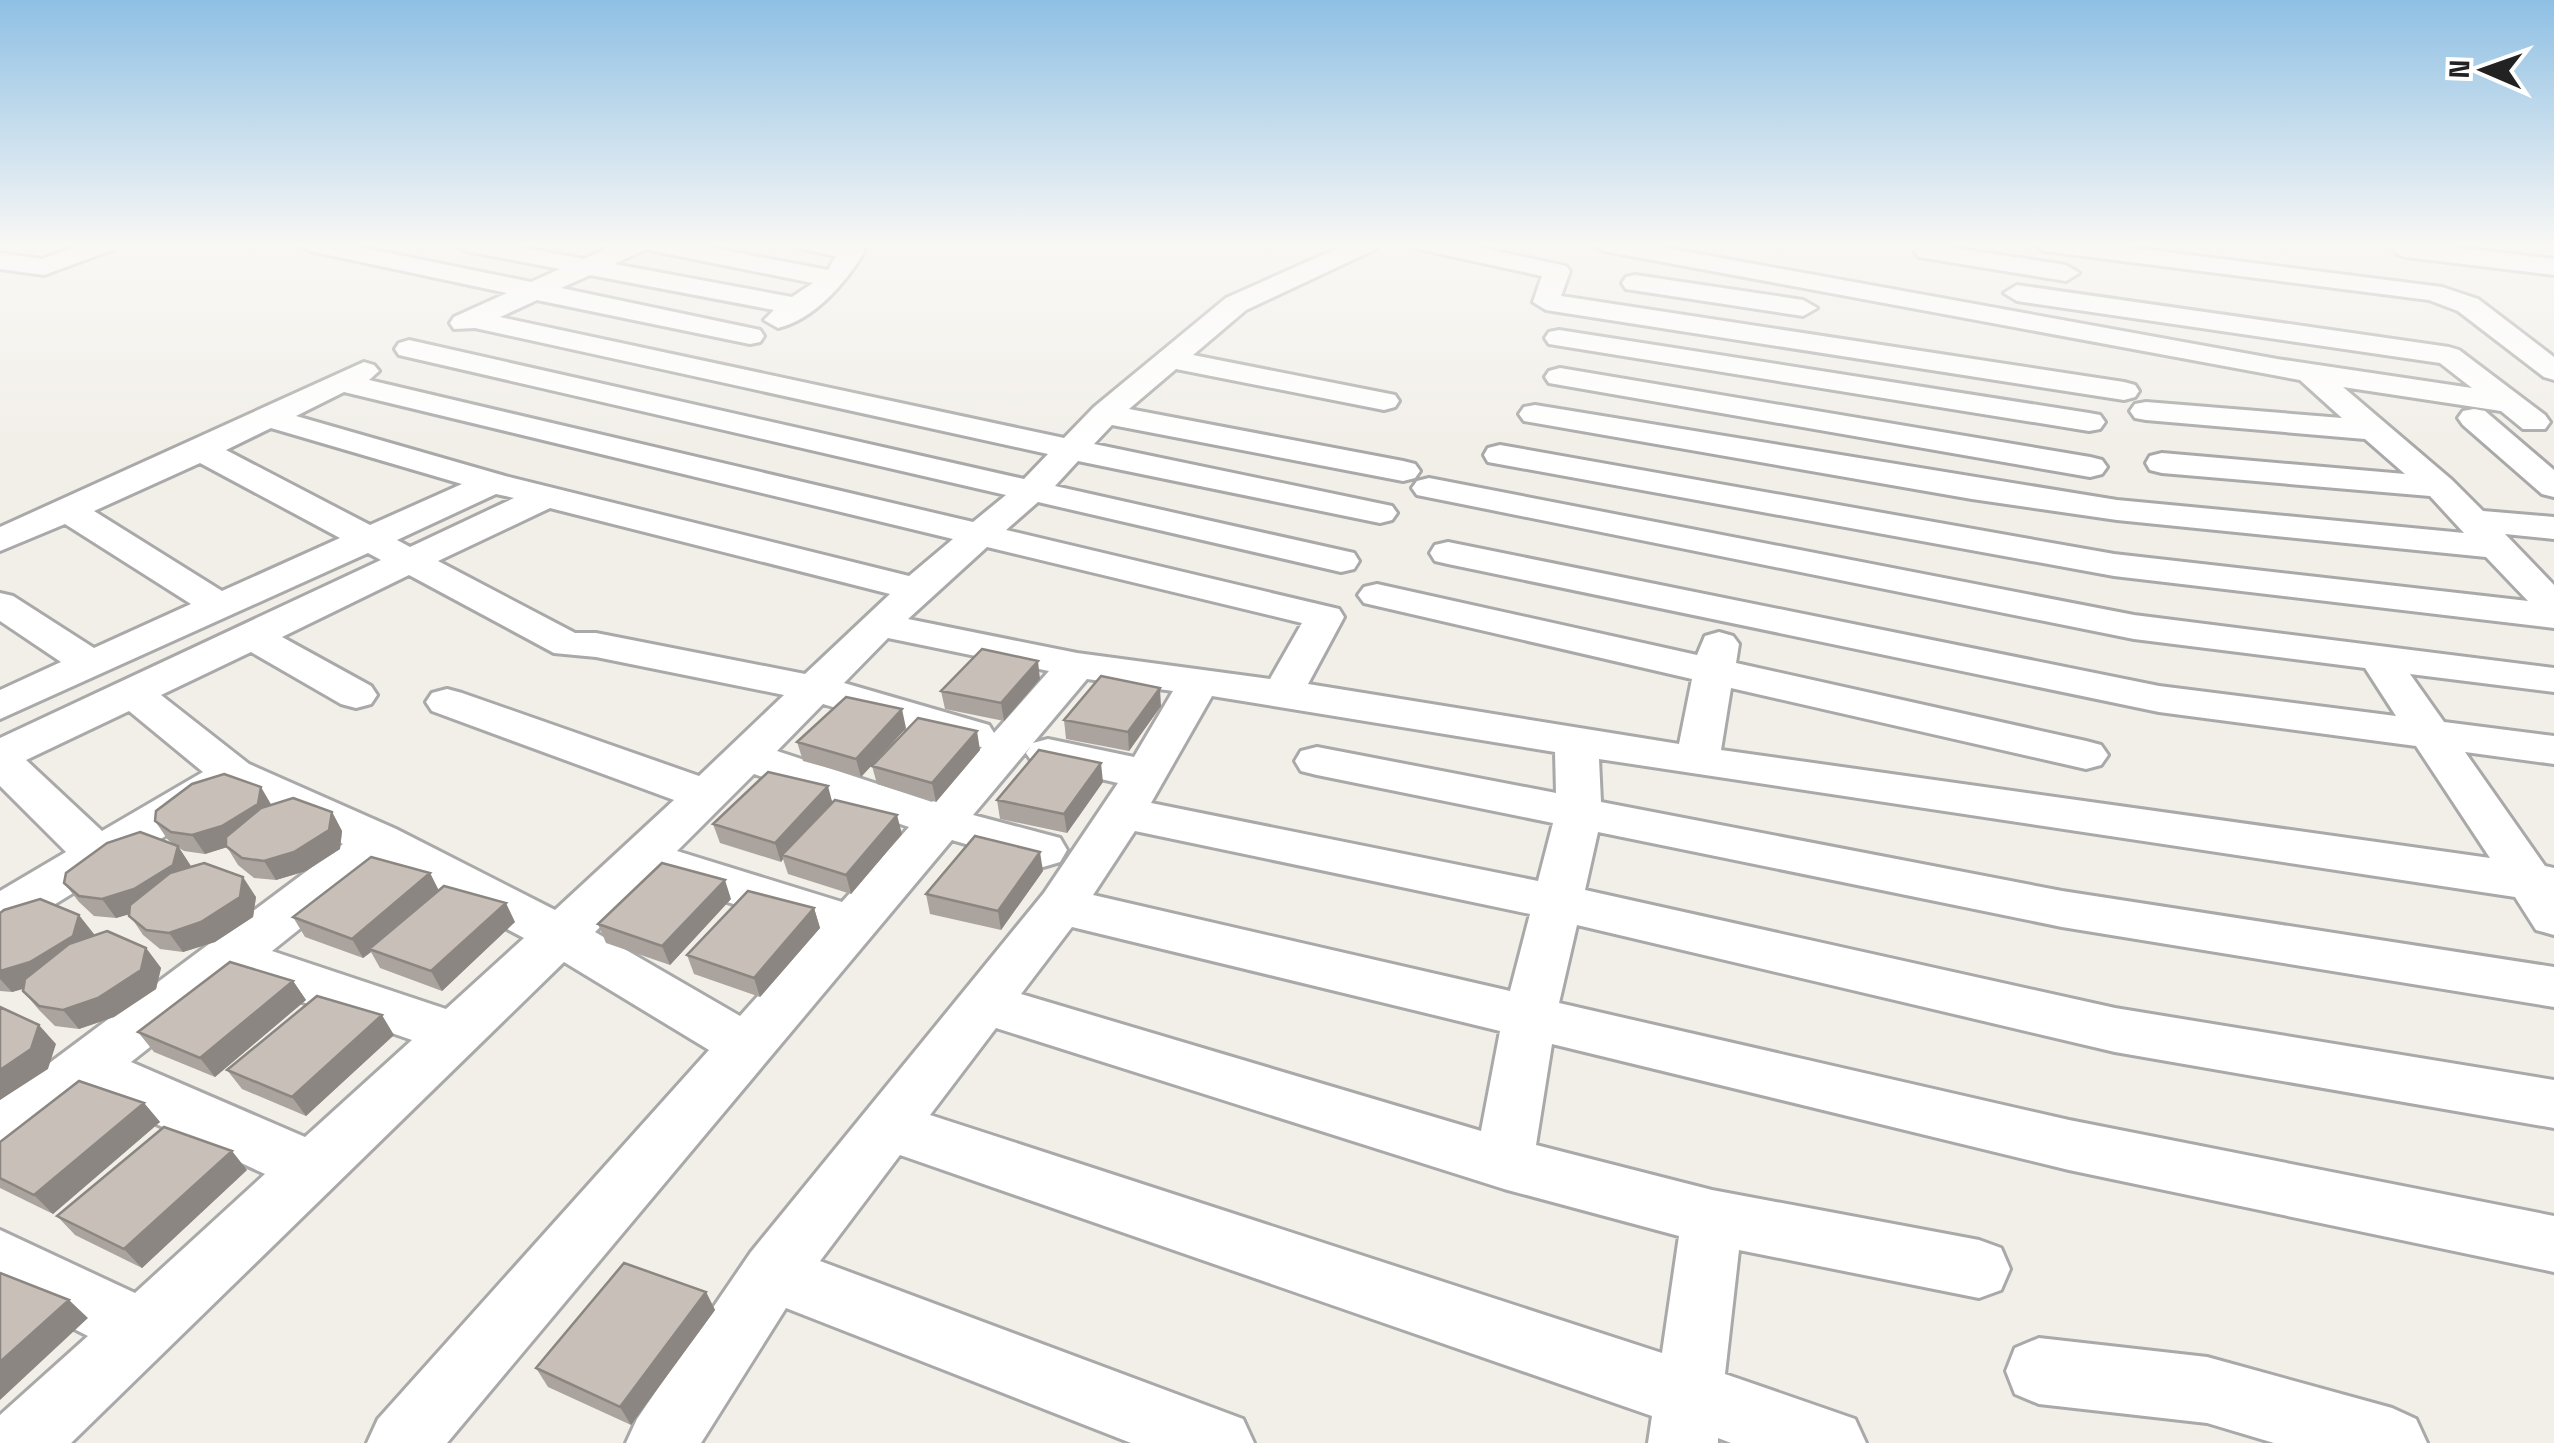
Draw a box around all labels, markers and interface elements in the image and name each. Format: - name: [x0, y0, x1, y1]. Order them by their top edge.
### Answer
- north arrow: [2434, 20, 2534, 120]
- text: N: [2441, 59, 2477, 79]

